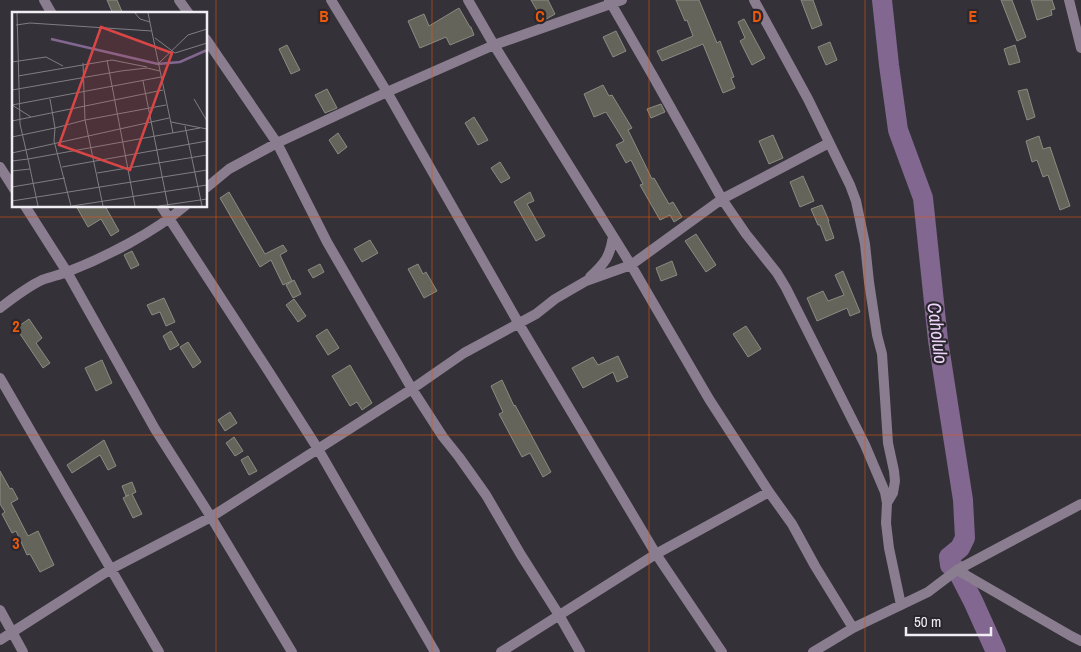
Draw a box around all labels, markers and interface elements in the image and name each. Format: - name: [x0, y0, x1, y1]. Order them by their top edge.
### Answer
- text: B: [319, 5, 329, 27]
- text: C: [535, 5, 545, 27]
- text: D: [752, 5, 762, 27]
- text: E: [969, 5, 978, 27]
- inset map: [12, 12, 208, 208]
- water label: Caholulo: [921, 301, 955, 365]
- text: 2: [12, 315, 20, 337]
- text: 3: [12, 532, 20, 554]
- scale bar: [906, 604, 991, 636]
- text: 50 m: [914, 611, 941, 632]

